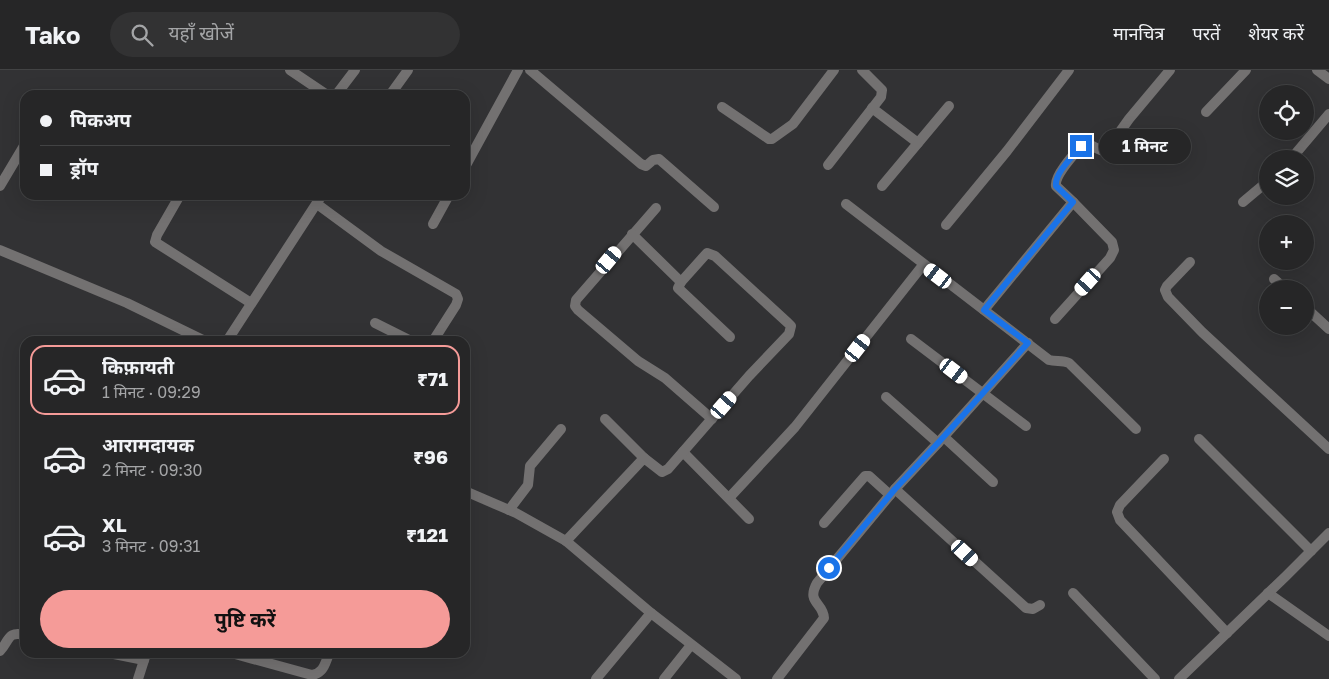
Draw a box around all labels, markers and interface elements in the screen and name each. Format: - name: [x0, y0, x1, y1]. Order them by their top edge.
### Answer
- search box: [110, 12, 460, 57]
- text: Tako: [25, 20, 80, 49]
- icon: search: [128, 21, 156, 49]
- text: यहाँ खोजें: [168, 21, 234, 44]
- text: मानचित्र: [1113, 22, 1164, 44]
- text: परतें: [1192, 22, 1220, 44]
- text: शेयर करें: [1248, 22, 1304, 44]
- map controls: [1259, 85, 1314, 335]
- button: locate: [1259, 85, 1314, 140]
- text: पिकअप: [70, 108, 131, 131]
- callout: 1 मिनट: [1098, 128, 1191, 164]
- route end: [1070, 135, 1092, 157]
- text: 1 मिनट: [1122, 136, 1168, 156]
- button: layers: [1259, 150, 1314, 205]
- text: ड्रॉप: [70, 156, 98, 179]
- button: +: [1259, 215, 1314, 270]
- car: [593, 244, 624, 276]
- car: [921, 261, 954, 291]
- car: [1072, 266, 1103, 298]
- button: −: [1259, 280, 1314, 335]
- car: [842, 332, 873, 364]
- text: किफ़ायती: [102, 355, 174, 378]
- car: [937, 356, 970, 386]
- icon: car: [42, 358, 87, 403]
- text: ₹71: [417, 367, 448, 390]
- text: 1 मिनट · 09:29: [102, 382, 201, 402]
- car: [708, 389, 739, 421]
- text: आरामदायक: [102, 433, 194, 456]
- icon: car: [42, 436, 87, 481]
- text: ₹96: [413, 445, 448, 468]
- text: 2 मिनट · 09:30: [102, 460, 202, 480]
- text: XL: [102, 513, 127, 536]
- icon: car: [42, 514, 87, 559]
- text: ₹121: [406, 523, 448, 546]
- text: 3 मिनट · 09:31: [102, 536, 200, 556]
- car: [948, 537, 981, 569]
- route start: [818, 557, 840, 579]
- button: पुष्टि करें: [40, 590, 450, 648]

